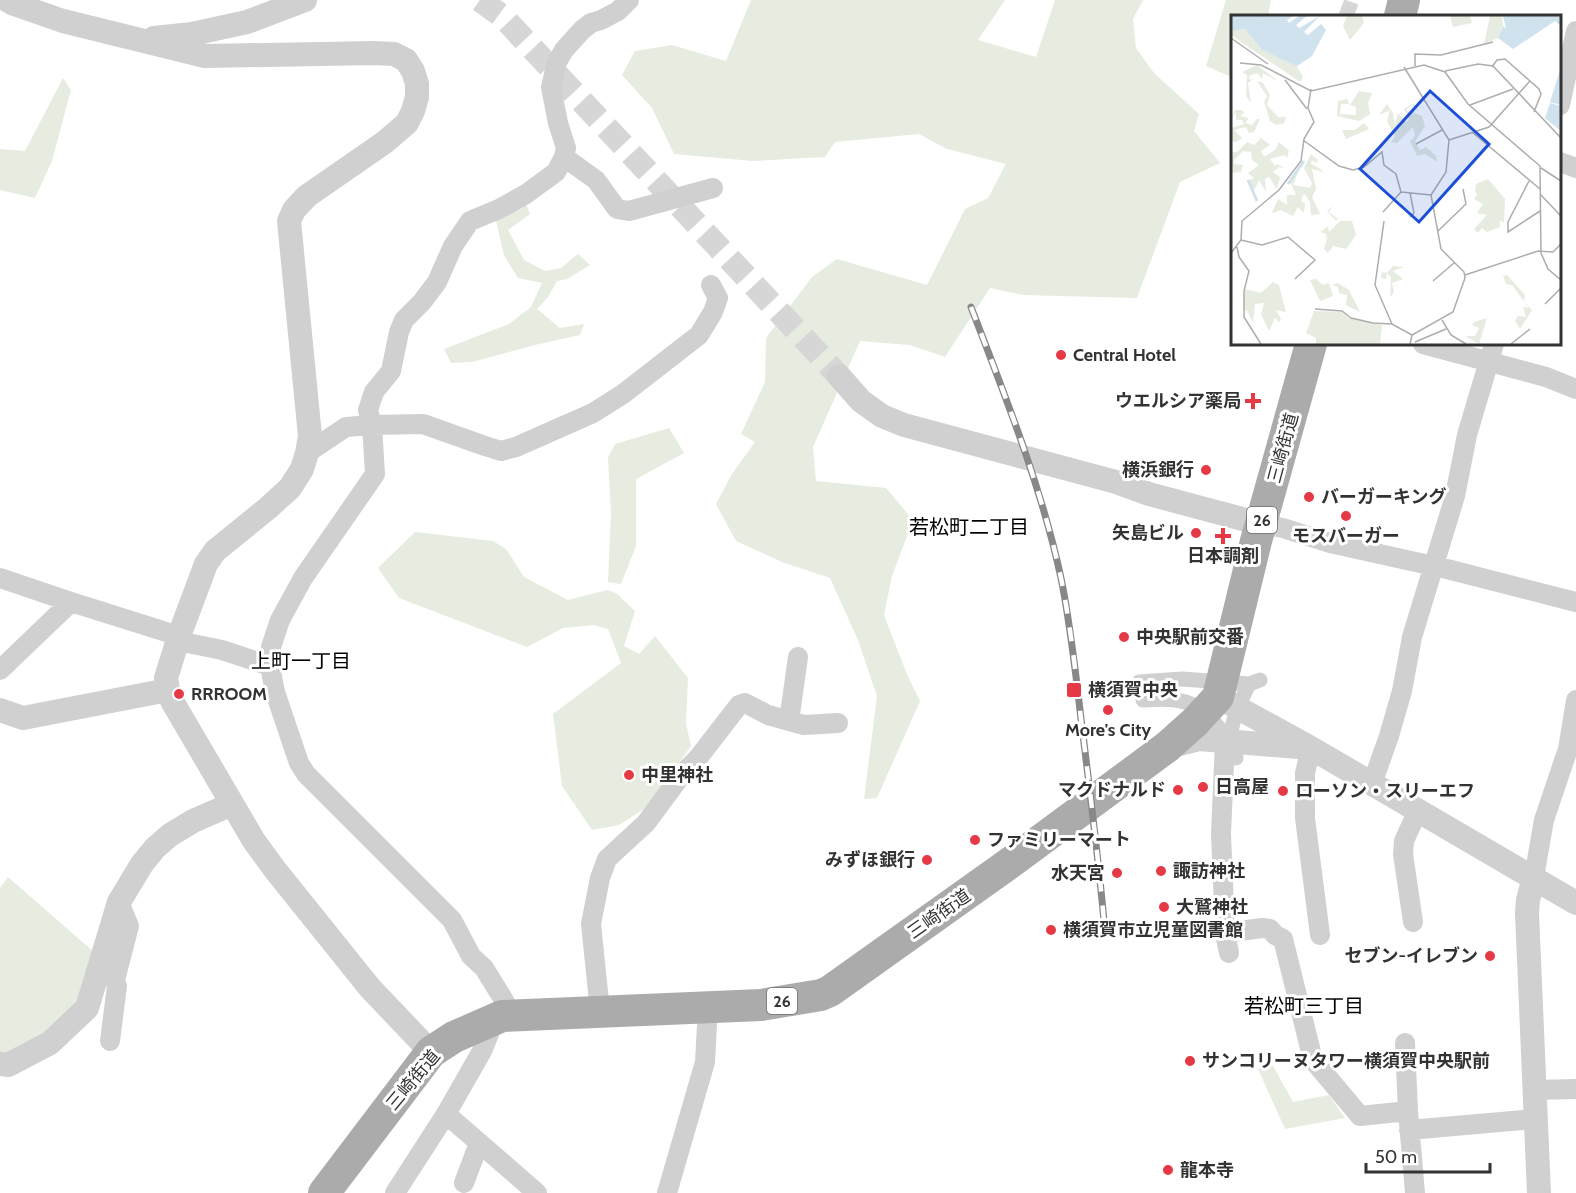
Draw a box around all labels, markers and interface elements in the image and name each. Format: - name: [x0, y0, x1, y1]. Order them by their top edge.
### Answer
- inset map: [1231, 15, 1561, 345]
- place label: Central Hotel: [1073, 344, 1176, 366]
- marker: Central Hotel: [1054, 348, 1068, 362]
- place label: ウエルシア薬局: [1115, 390, 1241, 412]
- marker: ウエルシア薬局: [1246, 394, 1260, 408]
- street label: 三崎街道: [1263, 410, 1303, 486]
- place label: 横浜銀行: [1122, 459, 1194, 481]
- marker: 横浜銀行: [1199, 463, 1213, 477]
- place label: バーガーキング: [1321, 486, 1446, 508]
- marker: バーガーキング: [1302, 490, 1316, 504]
- road number: 26: [1247, 507, 1277, 533]
- marker: モスバーガー: [1339, 509, 1353, 523]
- district label: 若松町二丁目: [909, 515, 1029, 539]
- place label: 矢島ビル: [1112, 522, 1184, 544]
- place label: モスバーガー: [1292, 525, 1400, 547]
- marker: 矢島ビル: [1189, 526, 1203, 540]
- marker: 日本調剤: [1216, 529, 1230, 543]
- place label: 日本調剤: [1187, 545, 1259, 567]
- place label: 中央駅前交番: [1136, 626, 1244, 648]
- marker: 中央駅前交番: [1117, 630, 1131, 644]
- district label: 上町一丁目: [251, 649, 351, 673]
- place label: 横須賀中央: [1088, 679, 1178, 701]
- marker: 横須賀中央: [1065, 681, 1083, 699]
- place label: RRROOM: [191, 683, 267, 705]
- marker: RRROOM: [172, 687, 186, 701]
- marker: More's City: [1101, 703, 1115, 717]
- place label: More's City: [1065, 719, 1151, 741]
- place label: 中里神社: [641, 764, 713, 786]
- marker: 中里神社: [622, 768, 636, 782]
- place label: 日高屋: [1215, 776, 1269, 798]
- place label: マクドナルド: [1058, 779, 1166, 801]
- marker: 日高屋: [1196, 780, 1210, 794]
- place label: ローソン・スリーエフ: [1295, 780, 1475, 802]
- marker: マクドナルド: [1171, 783, 1185, 797]
- marker: ローソン・スリーエフ: [1276, 784, 1290, 798]
- place label: ファミリーマート: [987, 829, 1131, 851]
- marker: ファミリーマート: [968, 833, 982, 847]
- place label: みずほ銀行: [825, 849, 915, 871]
- marker: みずほ銀行: [920, 853, 934, 867]
- place label: 諏訪神社: [1173, 860, 1245, 882]
- place label: 水天宮: [1051, 862, 1105, 884]
- marker: 諏訪神社: [1154, 864, 1168, 878]
- marker: 水天宮: [1110, 866, 1124, 880]
- street label: 三崎街道: [903, 884, 975, 944]
- place label: 大鷲神社: [1176, 896, 1248, 918]
- marker: 大鷲神社: [1157, 900, 1171, 914]
- place label: 横須賀市立児童図書館: [1063, 919, 1243, 941]
- marker: 横須賀市立児童図書館: [1044, 923, 1058, 937]
- place label: セブン-イレブン: [1344, 945, 1478, 967]
- marker: セブン-イレブン: [1483, 949, 1497, 963]
- road number: 26: [767, 988, 797, 1014]
- district label: 若松町三丁目: [1244, 994, 1364, 1018]
- street label: 三崎街道: [381, 1045, 445, 1115]
- place label: サンコリーヌタワー横須賀中央駅前: [1202, 1050, 1490, 1072]
- marker: サンコリーヌタワー横須賀中央駅前: [1183, 1054, 1197, 1068]
- scale bar: [1366, 1136, 1490, 1174]
- text: 50 m: [1375, 1146, 1417, 1168]
- place label: 龍本寺: [1180, 1159, 1234, 1181]
- marker: 龍本寺: [1161, 1163, 1175, 1177]

